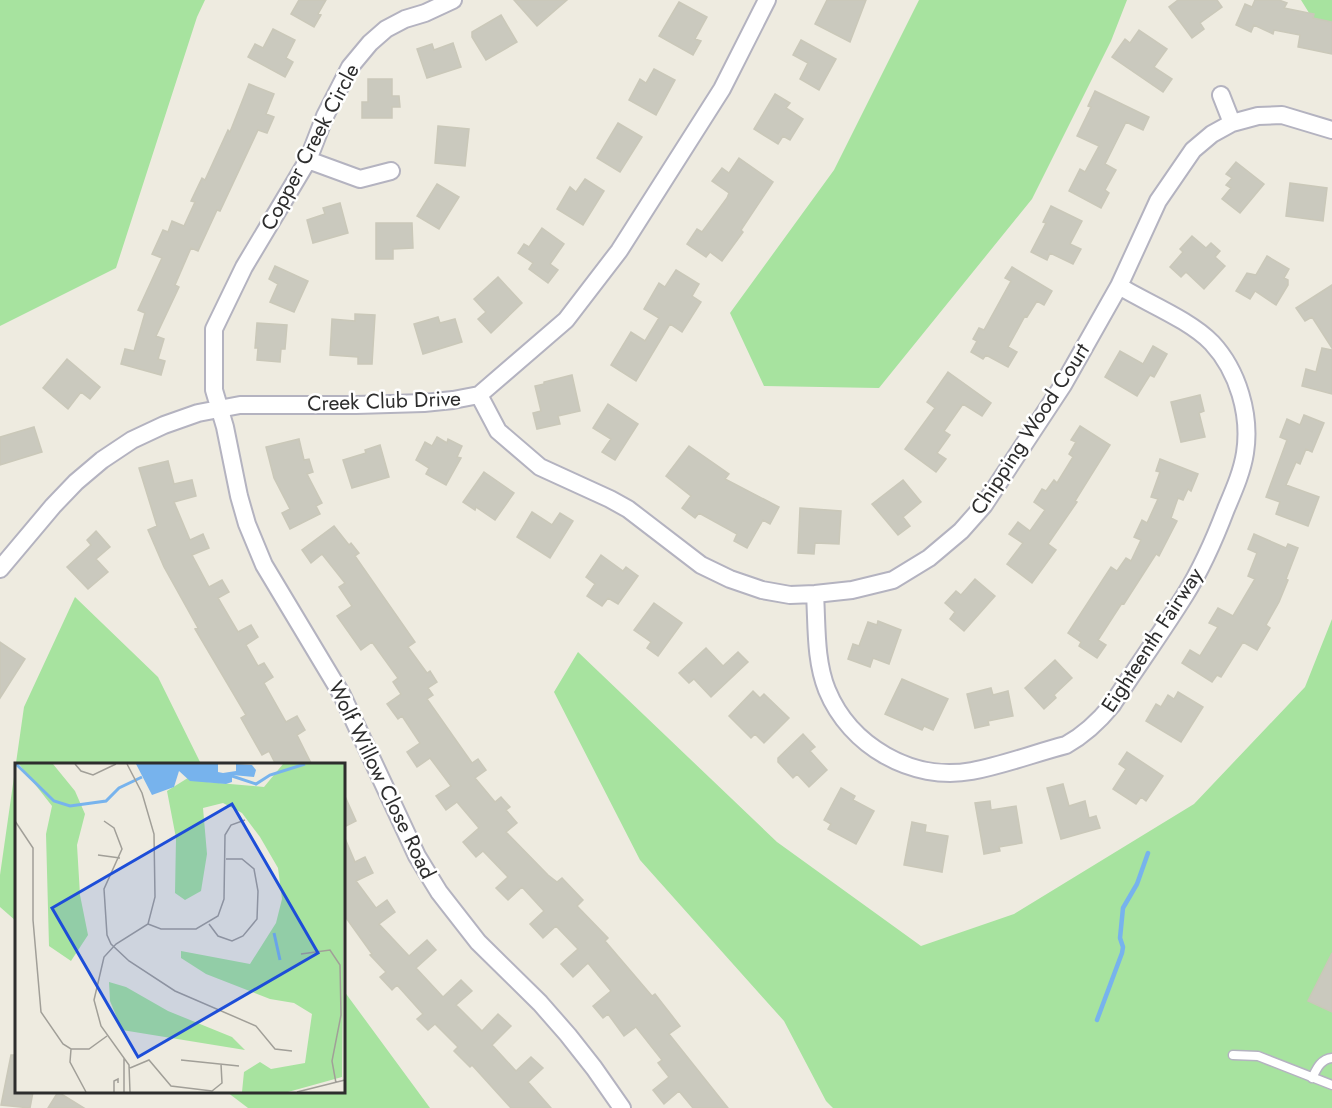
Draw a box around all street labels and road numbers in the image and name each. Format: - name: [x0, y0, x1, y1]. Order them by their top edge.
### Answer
- street label: Copper Creek Circle: [253, 58, 367, 236]
- street label: Chipping Wood Court: [963, 337, 1097, 521]
- street label: Creek Club Drive: [307, 383, 461, 419]
- street label: Eighteenth Fairway: [1094, 561, 1210, 718]
- street label: Wolf Willow Close Road: [321, 676, 443, 884]

